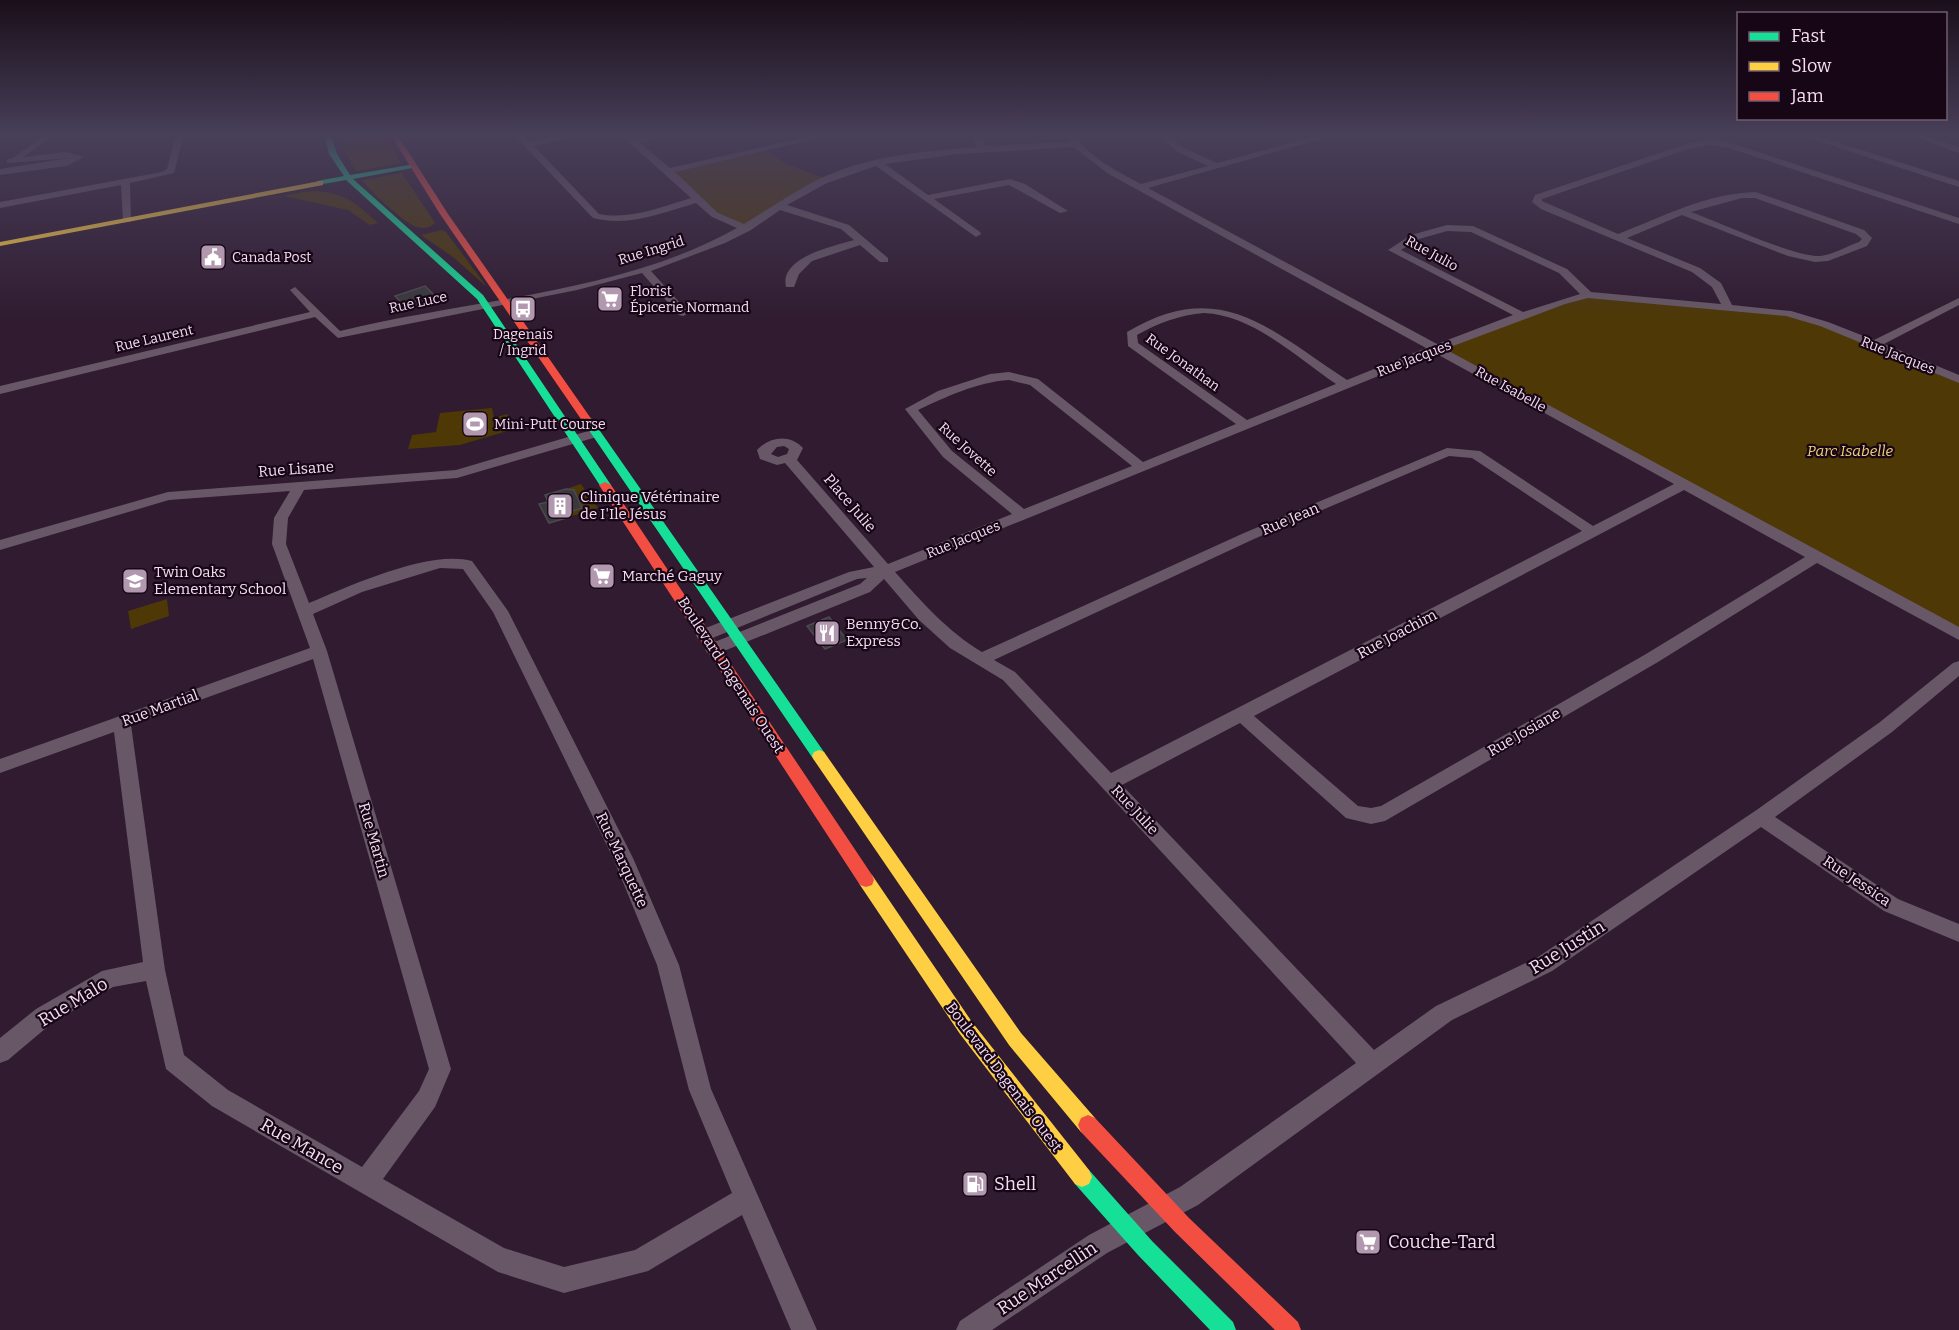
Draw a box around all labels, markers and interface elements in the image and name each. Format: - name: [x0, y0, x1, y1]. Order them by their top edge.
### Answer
- legend: [1737, 12, 1947, 120]
- text: Fast: [1791, 25, 1826, 47]
- text: Slow: [1791, 55, 1832, 77]
- text: Jam: [1790, 85, 1824, 107]
- street label: Rue Ingrid: [616, 232, 686, 269]
- street label: Rue Julio: [1402, 232, 1461, 275]
- public building icon: Canada Post: [198, 242, 228, 272]
- place label: Canada Post: [232, 249, 311, 266]
- place label: Florist Épicerie Normand: [630, 283, 749, 316]
- supermarket icon: Florist Épicerie Normand: [595, 284, 625, 314]
- street label: Rue Luce: [388, 288, 449, 317]
- bus stop icon: Dagenais / Ingrid: [508, 294, 538, 324]
- street label: Rue Laurent: [113, 321, 195, 356]
- place label: Dagenais / Ingrid: [493, 326, 553, 359]
- street label: Rue Jonathan: [1142, 330, 1223, 395]
- street label: Rue Jacques: [1858, 333, 1937, 378]
- street label: Rue Jacques: [1375, 337, 1454, 380]
- street label: Rue Isabelle: [1472, 363, 1549, 416]
- sports icon: Mini-Putt Course: [460, 409, 490, 439]
- place label: Mini-Putt Course: [494, 416, 606, 433]
- street label: Rue Jovette: [935, 419, 1000, 480]
- park label: Parc Isabelle: [1807, 442, 1894, 460]
- street label: Rue Lisane: [258, 457, 334, 481]
- street label: Place Julie: [820, 470, 880, 536]
- place label: Clinique Vétérinaire de I'Ile Jésus: [580, 488, 720, 523]
- building icon: Clinique Vétérinaire de I'Ile Jésus: [545, 491, 575, 521]
- street label: Rue Jean: [1259, 499, 1322, 539]
- street label: Rue Jacques: [924, 517, 1003, 562]
- supermarket icon: Marché Gaguy: [587, 561, 617, 591]
- place label: Twin Oaks Elementary School: [154, 563, 286, 598]
- school or university icon: Twin Oaks Elementary School: [120, 566, 150, 596]
- place label: Marché Gaguy: [622, 567, 722, 585]
- street label: Boulevard Dagenais Ouest: [674, 594, 788, 757]
- street label: Rue Joachim: [1354, 605, 1440, 662]
- place label: Benny&Co. Express: [846, 615, 921, 650]
- restaurant icon: Benny&Co. Express: [812, 618, 842, 648]
- street label: Rue Martial: [119, 686, 201, 730]
- street label: Rue Josiane: [1484, 704, 1564, 760]
- street label: Rue Julie: [1108, 781, 1162, 839]
- street label: Rue Martin: [355, 800, 393, 880]
- street label: Rue Marquette: [592, 810, 652, 910]
- street label: Rue Jessica: [1820, 852, 1894, 910]
- street label: Rue Justin: [1525, 915, 1609, 979]
- street label: Rue Malo: [34, 973, 112, 1031]
- street label: Boulevard Dagenais Ouest: [942, 999, 1066, 1156]
- street label: Rue Mance: [257, 1114, 347, 1178]
- fuel station icon: Shell: [960, 1169, 990, 1199]
- place label: Shell: [994, 1173, 1036, 1195]
- supermarket icon: Couche-Tard: [1353, 1227, 1383, 1257]
- place label: Couche-Tard: [1388, 1231, 1496, 1253]
- street label: Rue Marcellin: [993, 1236, 1101, 1319]

